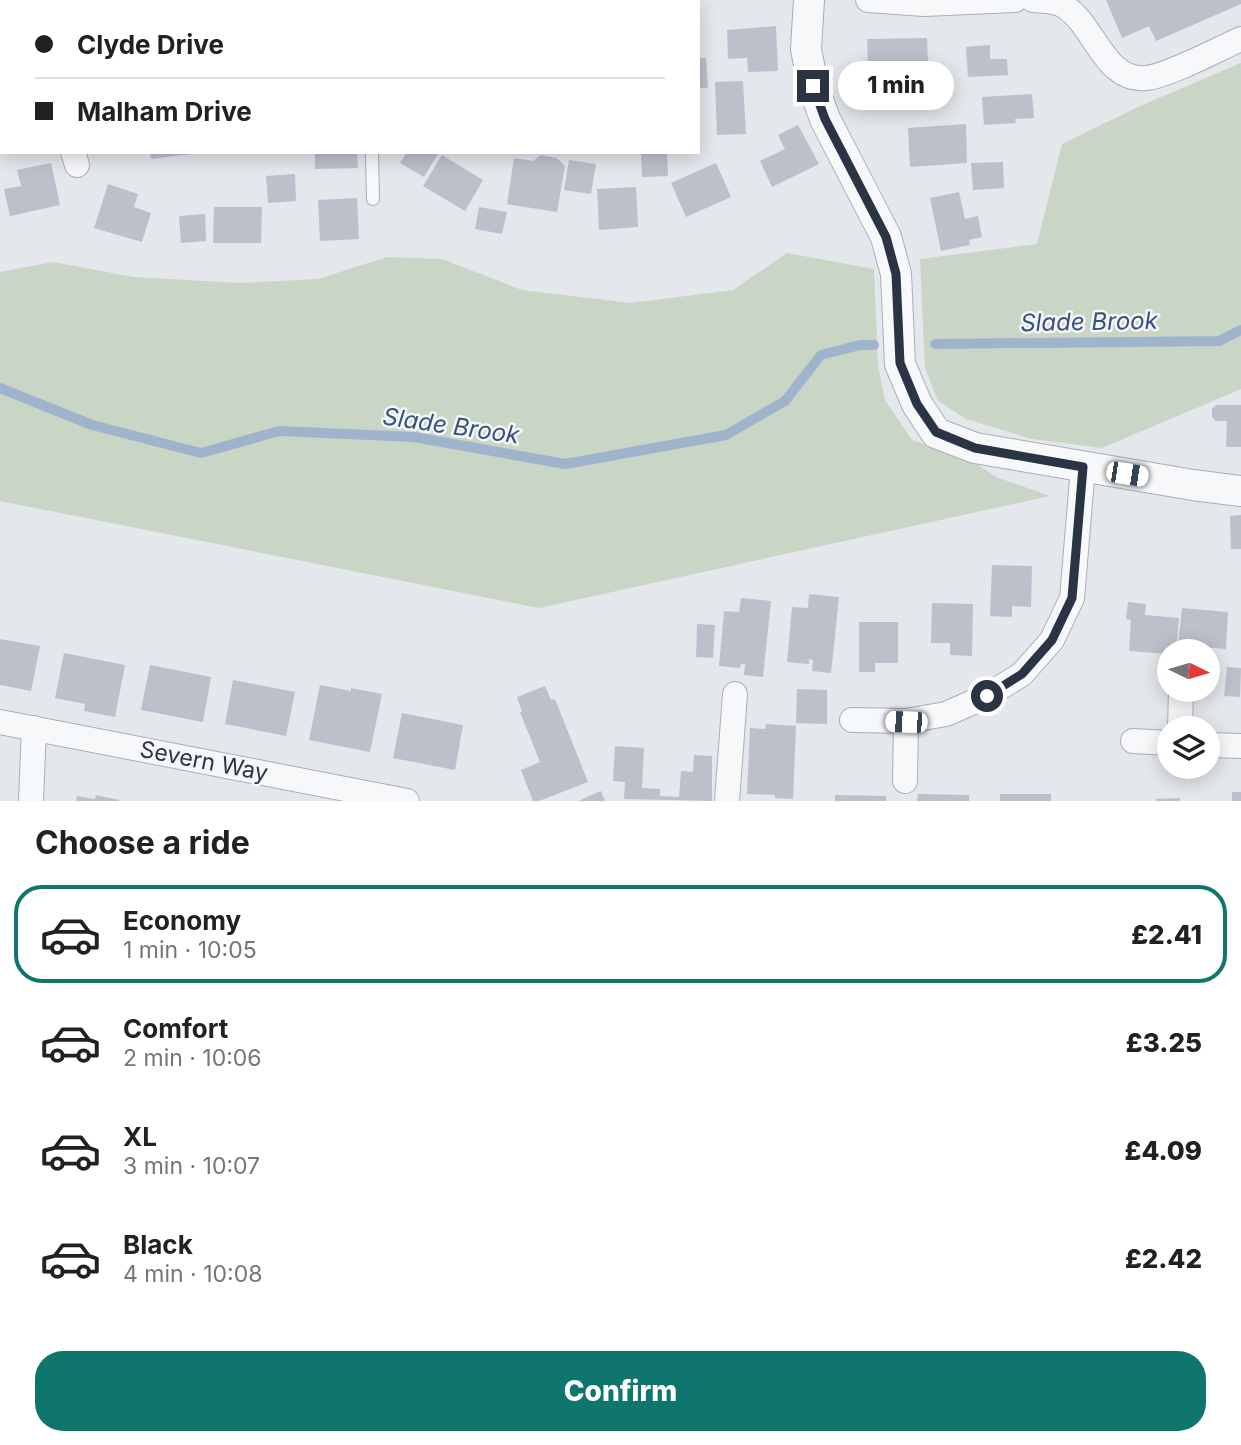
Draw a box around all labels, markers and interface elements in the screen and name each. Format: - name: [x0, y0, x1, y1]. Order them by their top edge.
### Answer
- text: Clyde Drive: [77, 29, 224, 60]
- callout: 1 min: [838, 62, 953, 110]
- route end: [797, 70, 829, 102]
- text: 1 min: [867, 71, 925, 99]
- text: Malham Drive: [77, 96, 252, 127]
- water label: Slade Brook: [1020, 306, 1159, 337]
- water label: Slade Brook: [381, 402, 522, 450]
- car: [1105, 460, 1150, 488]
- north arrow: [1157, 639, 1220, 702]
- map controls: [1157, 639, 1220, 779]
- route start: [971, 680, 1003, 712]
- car: [885, 711, 928, 733]
- button: layers: [1157, 716, 1220, 779]
- street label: Severn Way: [138, 735, 270, 787]
- text: Choose a ride: [35, 823, 250, 862]
- icon: car: [39, 903, 102, 966]
- text: Economy: [123, 905, 241, 936]
- text: £2.41: [1131, 919, 1202, 950]
- text: 1 min · 10:05: [123, 936, 257, 964]
- icon: car: [39, 1011, 102, 1074]
- text: Comfort: [123, 1013, 228, 1044]
- text: £3.25: [1126, 1027, 1202, 1058]
- text: 2 min · 10:06: [123, 1044, 262, 1072]
- icon: car: [39, 1119, 102, 1182]
- text: XL: [123, 1121, 157, 1152]
- text: £4.09: [1125, 1135, 1202, 1166]
- text: 3 min · 10:07: [123, 1152, 260, 1180]
- icon: car: [39, 1227, 102, 1290]
- text: Black: [123, 1229, 193, 1260]
- text: £2.42: [1125, 1243, 1202, 1274]
- text: 4 min · 10:08: [123, 1260, 262, 1288]
- button: Confirm: [35, 1351, 1206, 1431]

